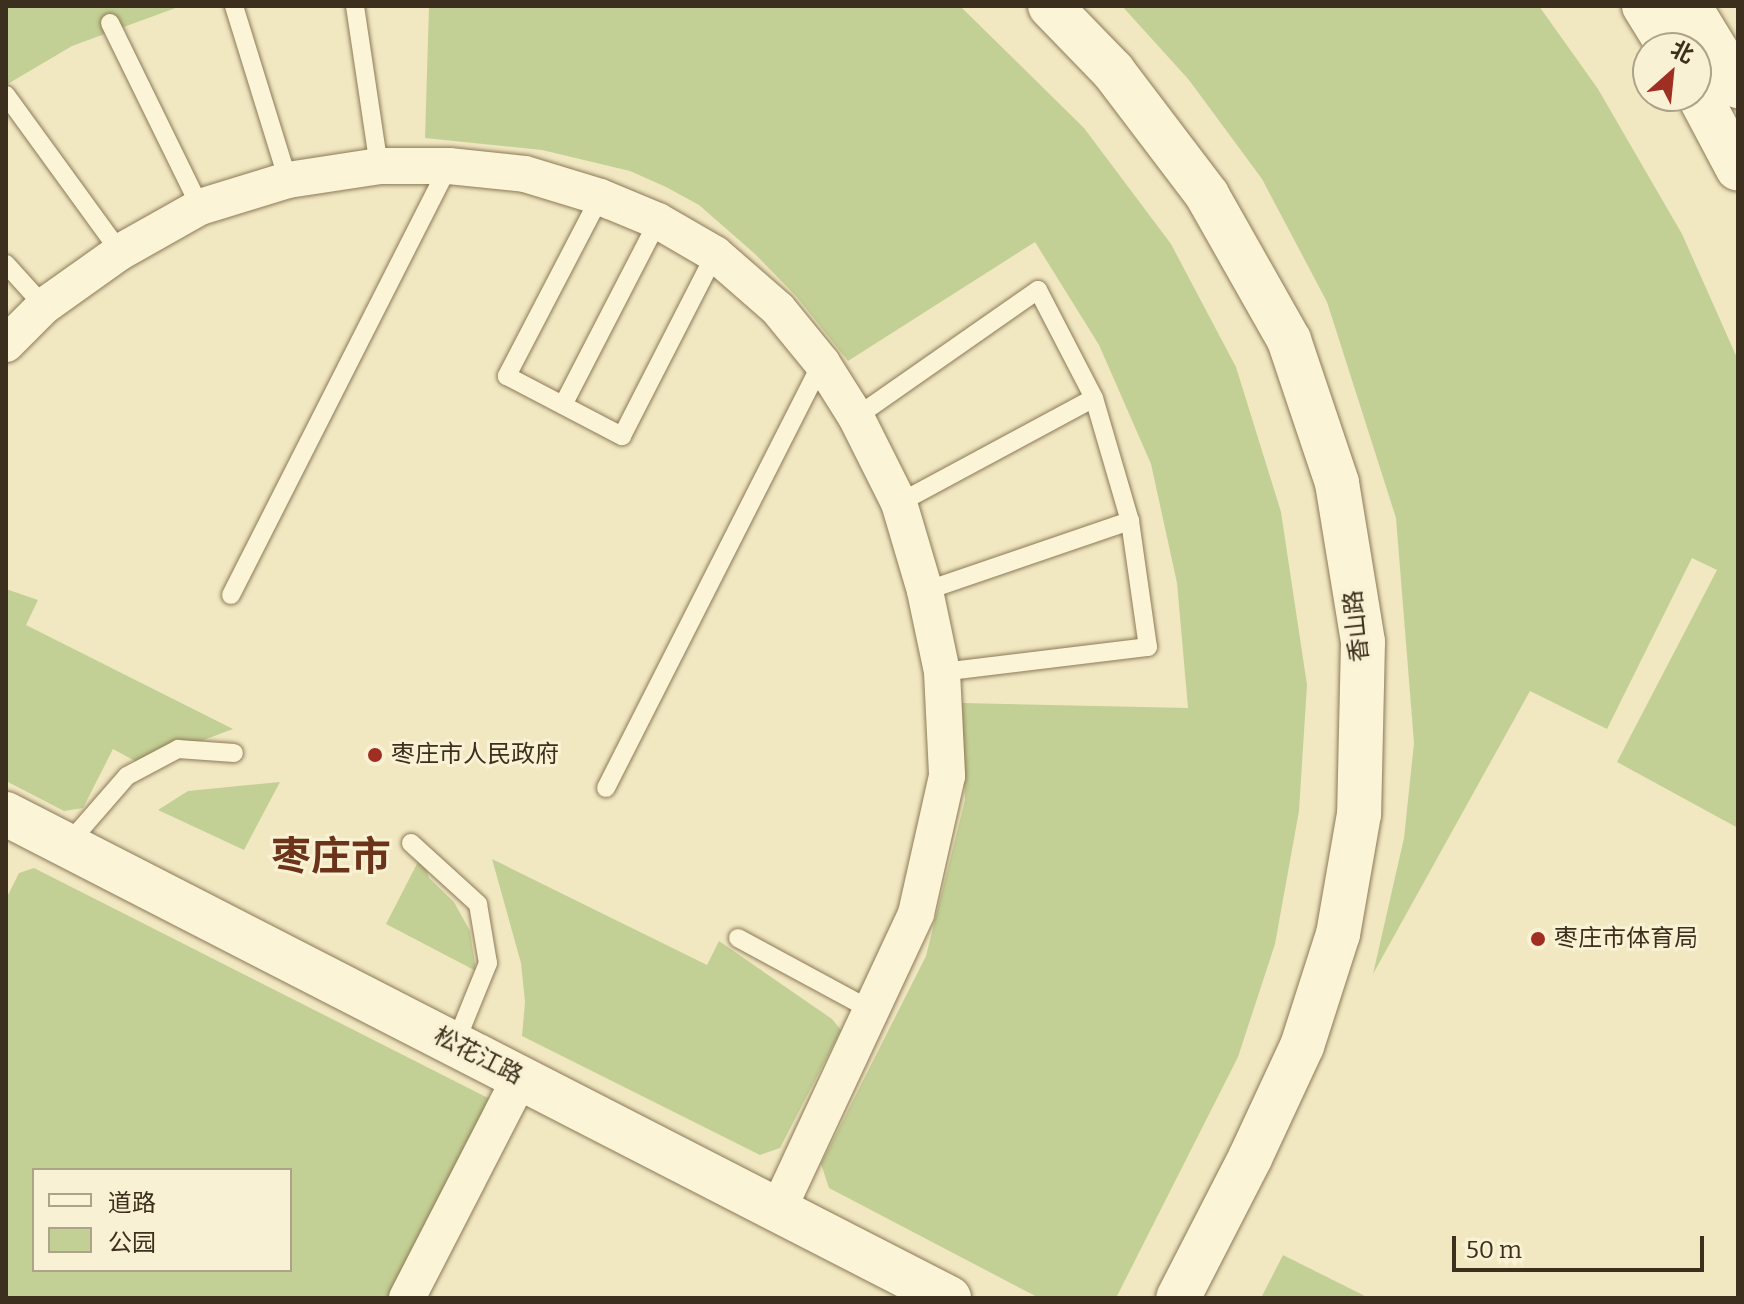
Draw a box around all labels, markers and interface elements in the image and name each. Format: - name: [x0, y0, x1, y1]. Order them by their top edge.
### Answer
- north arrow: [1632, 32, 1712, 112]
- text: 北: [1666, 35, 1698, 69]
- street label: 香山路: [1339, 589, 1375, 663]
- place label: 枣庄市人民政府: [391, 741, 559, 769]
- marker: 枣庄市人民政府: [366, 746, 384, 764]
- district label: 枣庄市: [271, 833, 391, 881]
- place label: 枣庄市体育局: [1554, 925, 1698, 953]
- marker: 枣庄市体育局: [1529, 930, 1547, 948]
- street label: 松花江路: [429, 1021, 527, 1091]
- legend: [32, 1168, 292, 1272]
- text: 道路: [108, 1189, 156, 1217]
- scale bar: [1456, 1220, 1708, 1270]
- text: 公园: [108, 1229, 156, 1257]
- text: 50 m: [1466, 1236, 1522, 1264]

